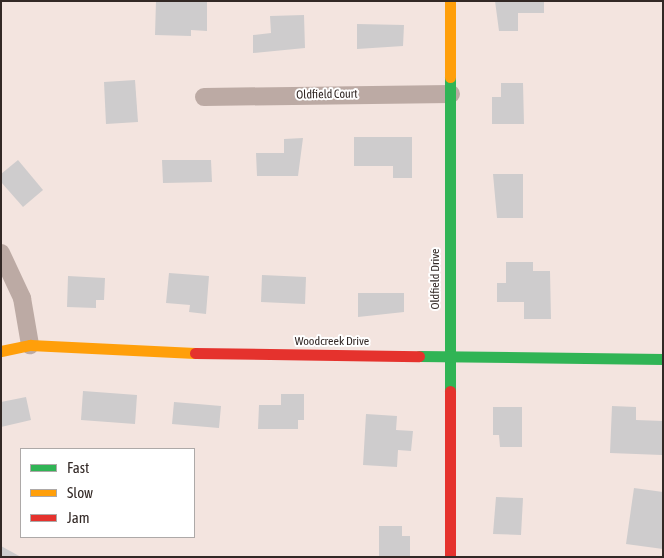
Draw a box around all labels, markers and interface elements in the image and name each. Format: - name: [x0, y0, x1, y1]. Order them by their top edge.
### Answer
- street label: Oldfield Court: [296, 87, 358, 103]
- street label: Oldfield Drive: [429, 249, 443, 309]
- street label: Woodcreek Drive: [295, 335, 369, 349]
- legend: [20, 448, 195, 538]
- text: Fast: [67, 459, 89, 476]
- text: Slow: [67, 484, 93, 501]
- text: Jam: [67, 509, 90, 526]

